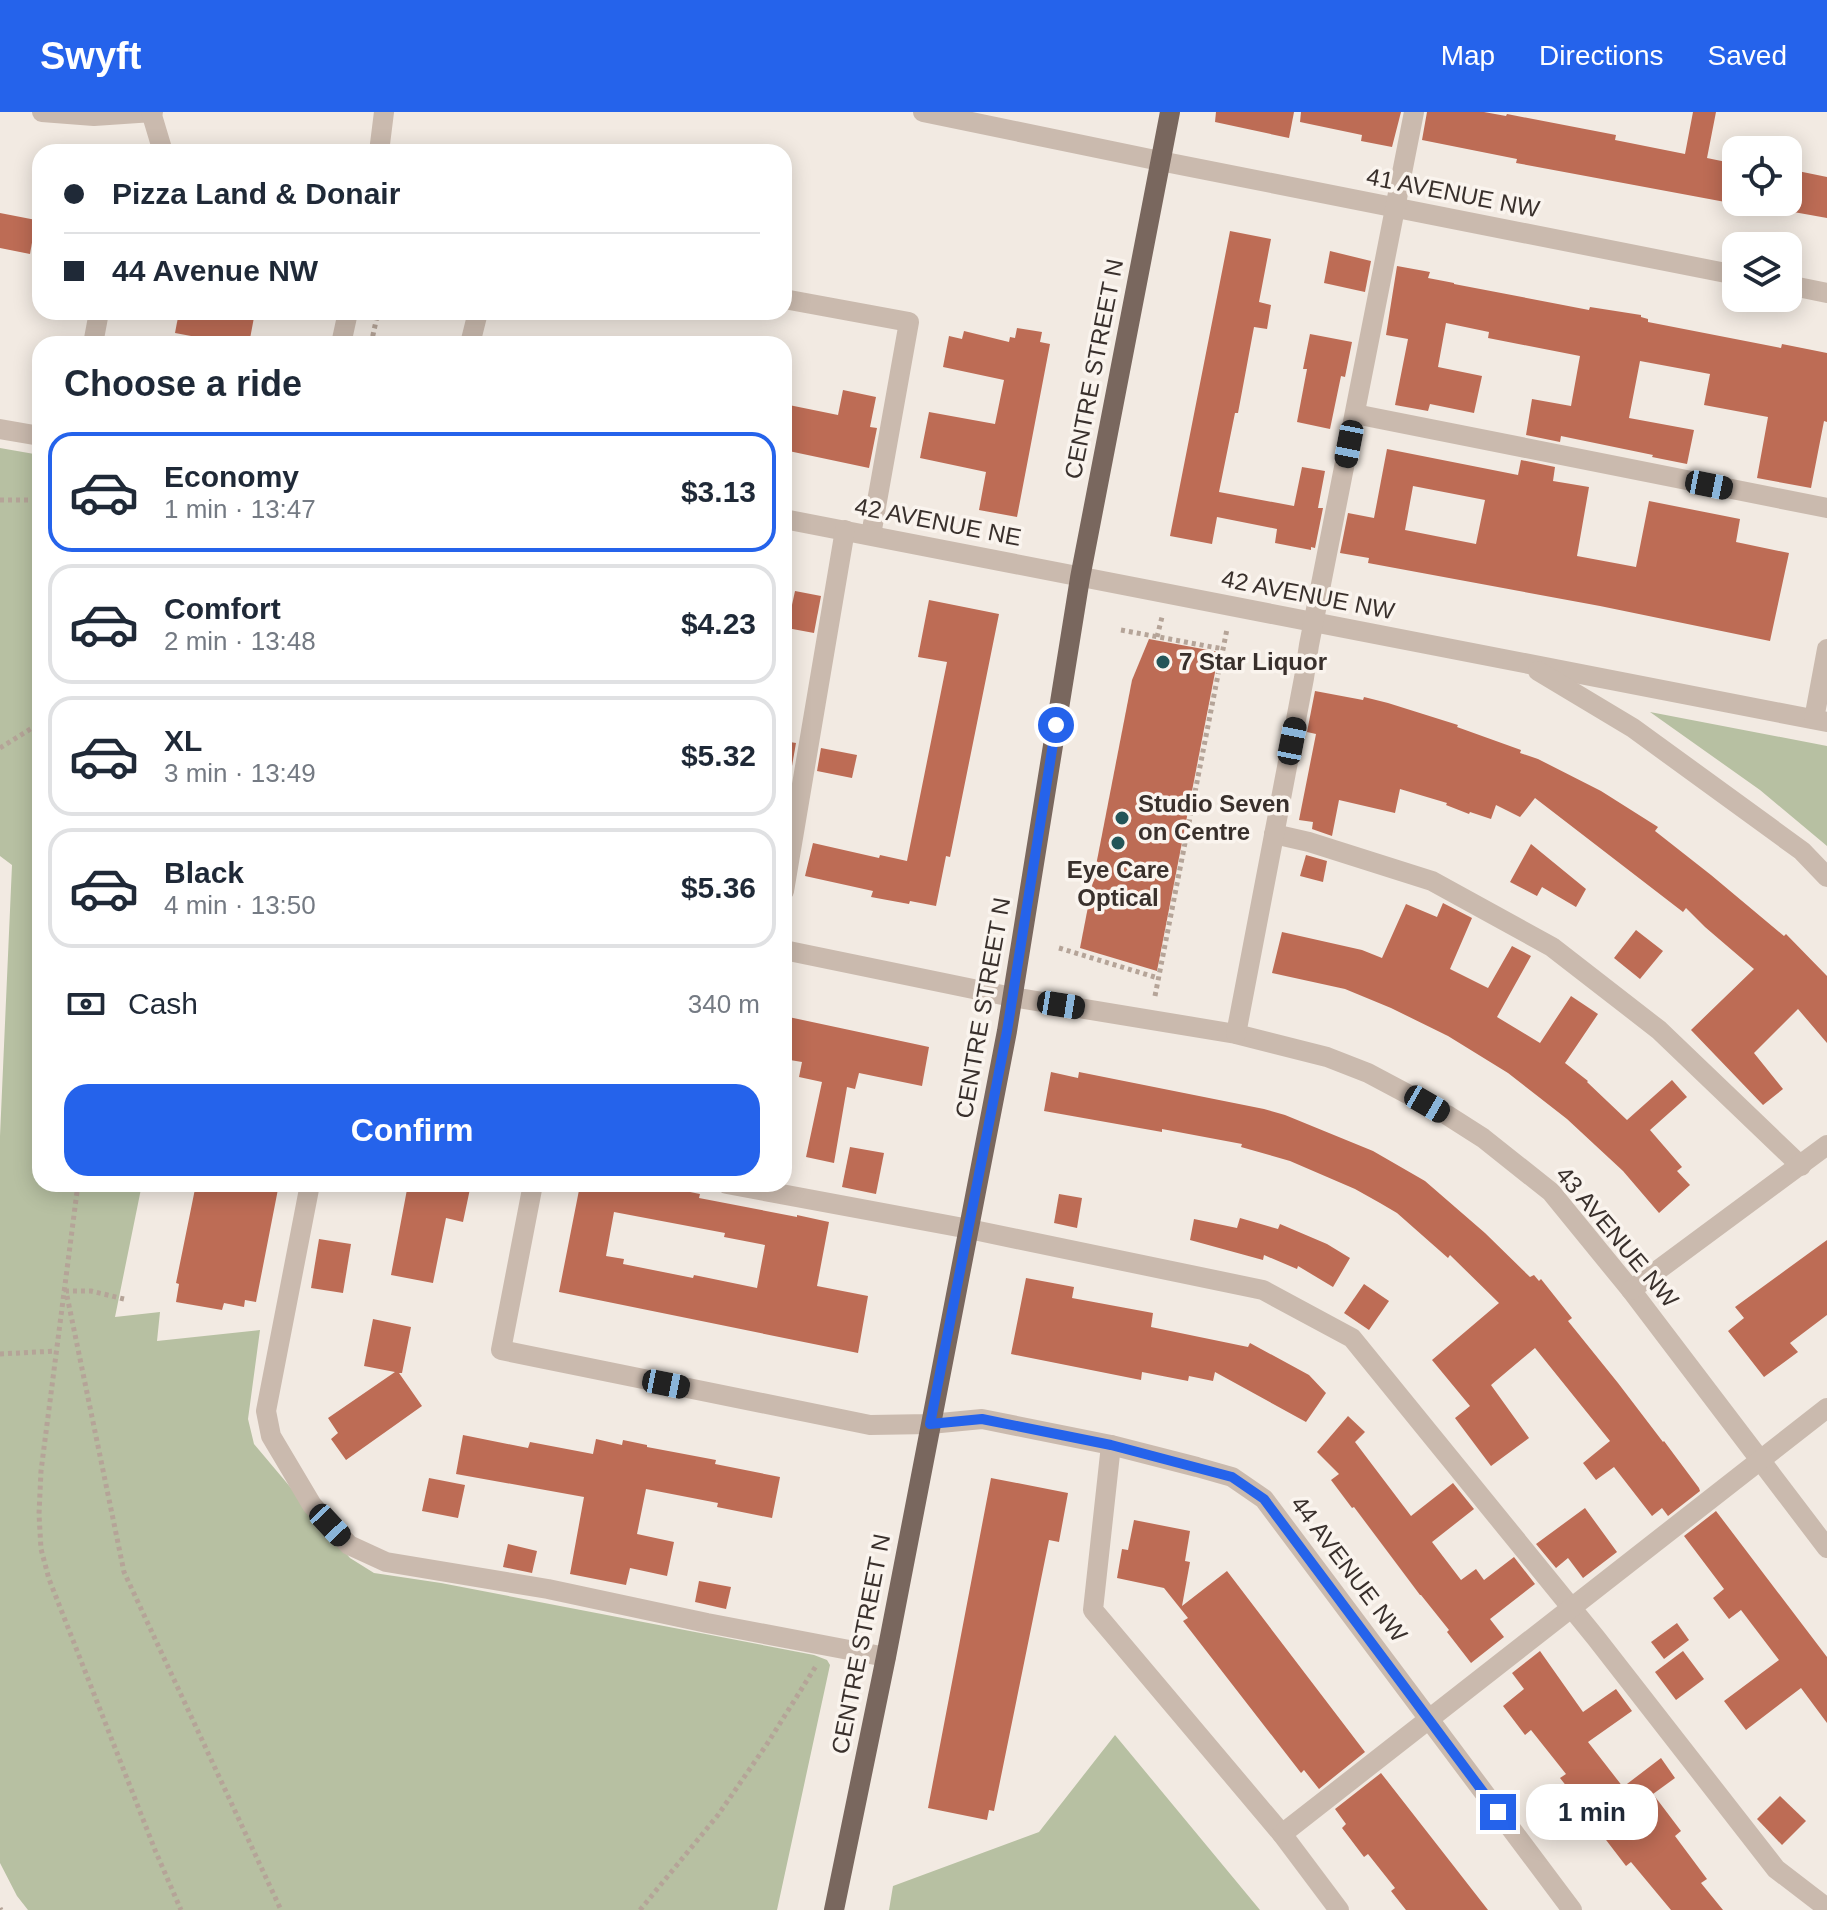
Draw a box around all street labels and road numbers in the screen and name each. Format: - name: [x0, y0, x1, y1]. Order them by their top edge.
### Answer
- street label: 41 AVENUE NW: [1364, 163, 1542, 223]
- street label: CENTRE STREET N: [1059, 257, 1128, 481]
- street label: 42 AVENUE NE: [853, 492, 1024, 551]
- street label: 42 AVENUE NW: [1219, 565, 1397, 625]
- street label: CENTRE STREET N: [950, 895, 1015, 1120]
- street label: 43 AVENUE NW: [1551, 1161, 1684, 1313]
- street label: 44 AVENUE NW: [1286, 1490, 1413, 1647]
- street label: CENTRE STREET N: [826, 1532, 895, 1756]

